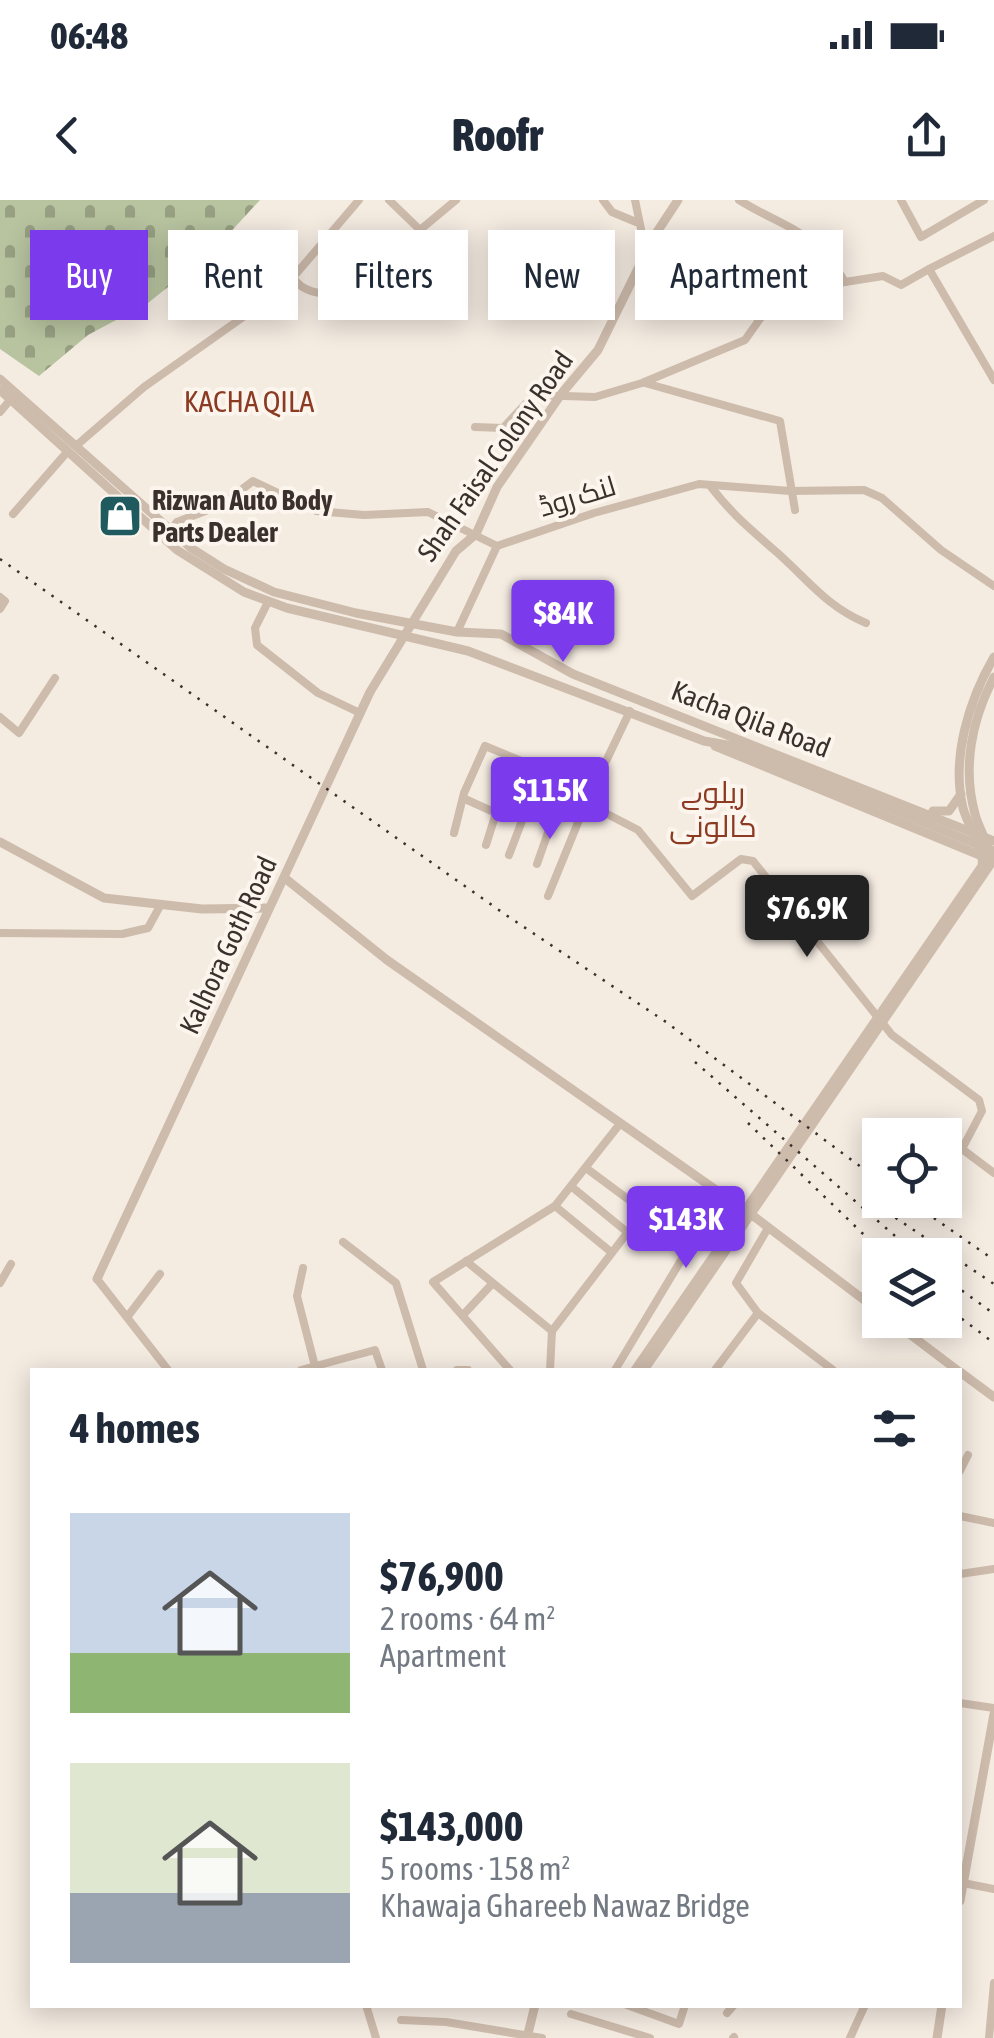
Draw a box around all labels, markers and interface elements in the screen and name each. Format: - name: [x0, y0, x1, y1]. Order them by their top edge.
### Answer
- text: 06:48: [50, 14, 128, 57]
- icon: back: [40, 108, 95, 163]
- icon: share: [899, 108, 954, 163]
- text: Roofr: [452, 109, 542, 161]
- chip: Buy: [30, 230, 148, 320]
- chip: Rent: [168, 230, 298, 320]
- chip: Filters: [318, 230, 468, 320]
- chip: New: [488, 230, 615, 320]
- chip: Apartment: [635, 230, 843, 320]
- street label: Shah Faisal Colony Road: [411, 345, 579, 567]
- district label: KACHA QILA: [184, 384, 315, 418]
- street label: لنک روڈ: [535, 469, 619, 523]
- place label: Rizwan Auto Body Parts Dealer: [152, 484, 333, 548]
- shop icon: Rizwan Auto Body Parts Dealer: [97, 493, 143, 539]
- pin: $84K: [504, 580, 622, 665]
- text: $84K: [533, 594, 593, 631]
- street label: Kacha Qila Road: [667, 674, 835, 764]
- pin: $115K: [480, 757, 620, 842]
- text: $115K: [513, 771, 587, 808]
- district label: ریلوے کالونی: [669, 775, 757, 845]
- street label: Kalhora Goth Road: [173, 851, 283, 1039]
- pin: $76.9K: [726, 875, 888, 960]
- text: $76.9K: [767, 889, 847, 926]
- map controls: [862, 1118, 962, 1338]
- button: locate: [862, 1118, 962, 1218]
- pin: $143K: [616, 1186, 756, 1271]
- text: $143K: [649, 1200, 723, 1237]
- button: layers: [862, 1238, 962, 1338]
- icon: filters: [867, 1401, 922, 1456]
- text: 4 homes: [70, 1404, 200, 1452]
- text: $76,900: [380, 1552, 504, 1600]
- icon: home: [150, 1553, 270, 1673]
- text: 2 rooms · 64 m²: [380, 1600, 555, 1637]
- text: Apartment: [380, 1637, 506, 1674]
- text: $143,000: [380, 1802, 524, 1850]
- icon: home: [150, 1803, 270, 1923]
- text: 5 rooms · 158 m²: [380, 1850, 570, 1887]
- text: Khawaja Ghareeb Nawaz Bridge: [380, 1887, 750, 1924]

